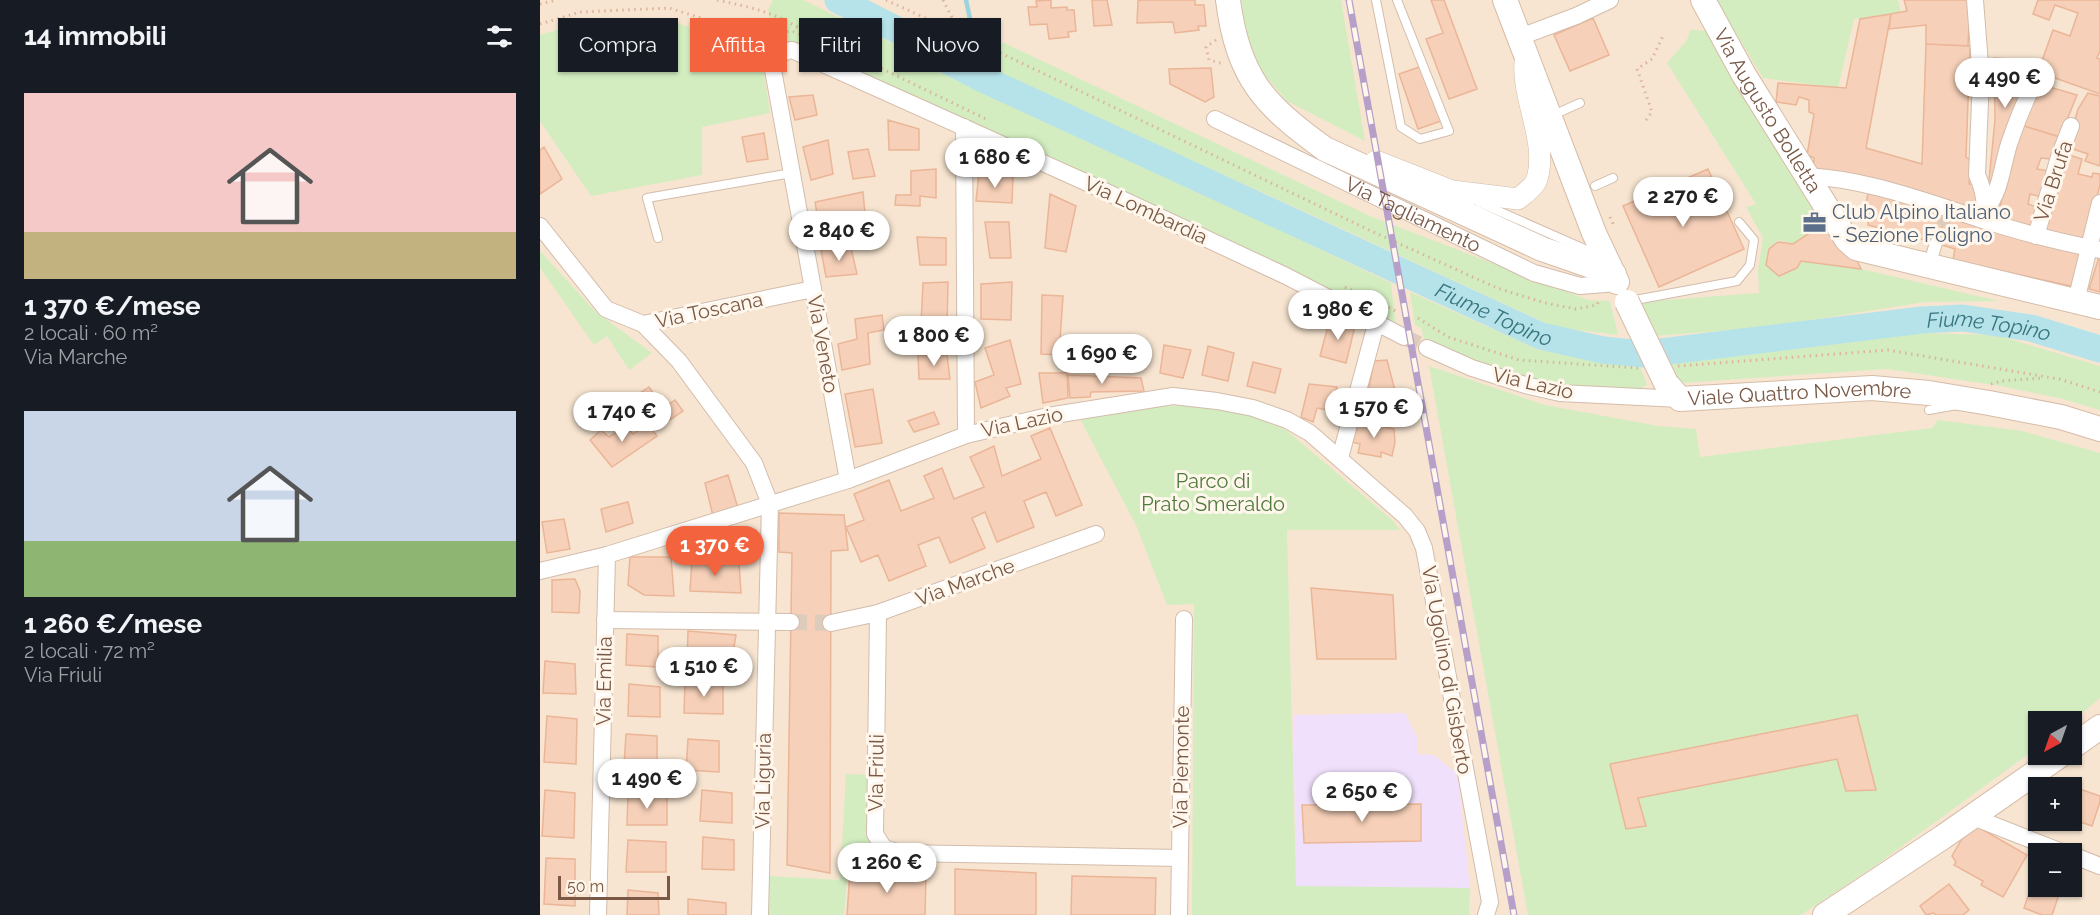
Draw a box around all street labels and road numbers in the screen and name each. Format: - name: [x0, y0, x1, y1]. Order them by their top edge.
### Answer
- street label: Via Augusto Bolletta: [1709, 24, 1827, 197]
- street label: Via Brufa: [2029, 138, 2077, 224]
- street label: Via Lombardia: [1081, 171, 1211, 249]
- street label: Via Tagliamento: [1341, 172, 1485, 258]
- street label: Via Toscana: [653, 287, 765, 333]
- street label: Via Veneto: [803, 293, 843, 395]
- street label: Via Lazio: [1490, 362, 1576, 404]
- street label: Viale Quattro Novembre: [1687, 376, 1913, 411]
- street label: Via Lazio: [979, 402, 1065, 442]
- street label: Via Marche: [912, 553, 1018, 611]
- street label: Via Ugolino di Gisberto: [1417, 564, 1477, 776]
- street label: Via Emilia: [591, 636, 617, 726]
- street label: Via Piemonte: [1168, 705, 1194, 828]
- street label: Via Liguria: [750, 733, 776, 829]
- street label: Via Friuli: [863, 734, 889, 812]

